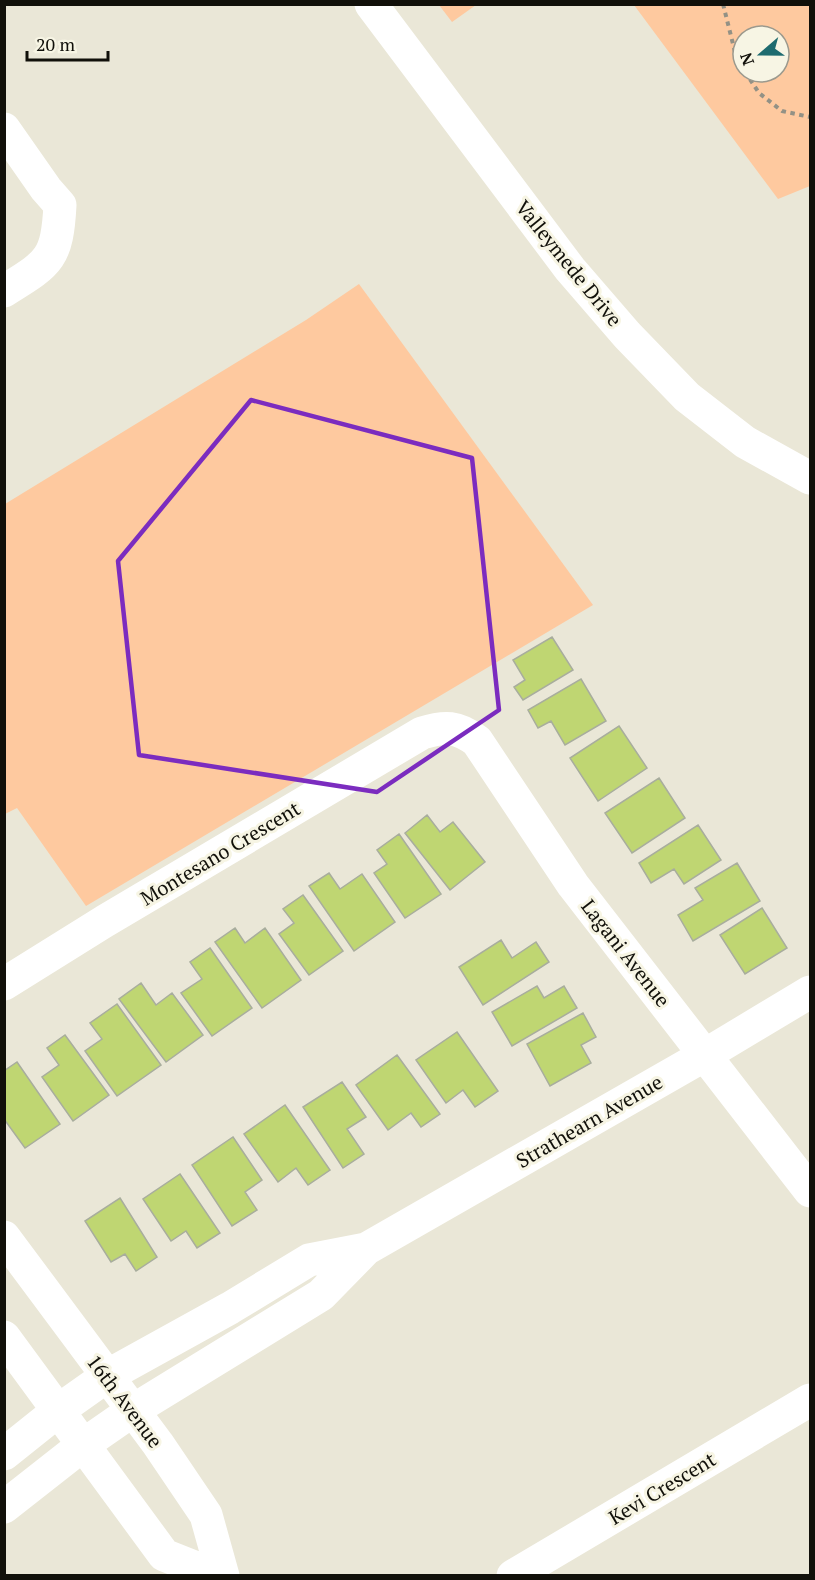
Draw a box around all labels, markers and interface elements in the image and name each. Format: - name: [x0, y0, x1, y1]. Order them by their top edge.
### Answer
- scale bar: [27, 24, 108, 62]
- north arrow: [731, 24, 791, 84]
- text: 20 m: [36, 32, 76, 56]
- text: N: [734, 50, 759, 69]
- street label: Valleymede Drive: [510, 194, 628, 332]
- street label: Montesano Crescent: [135, 794, 305, 911]
- street label: Lagani Avenue: [575, 894, 677, 1012]
- street label: Strathearn Avenue: [511, 1068, 667, 1174]
- street label: 16th Avenue: [81, 1349, 169, 1453]
- street label: Kevi Crescent: [603, 1445, 721, 1531]

